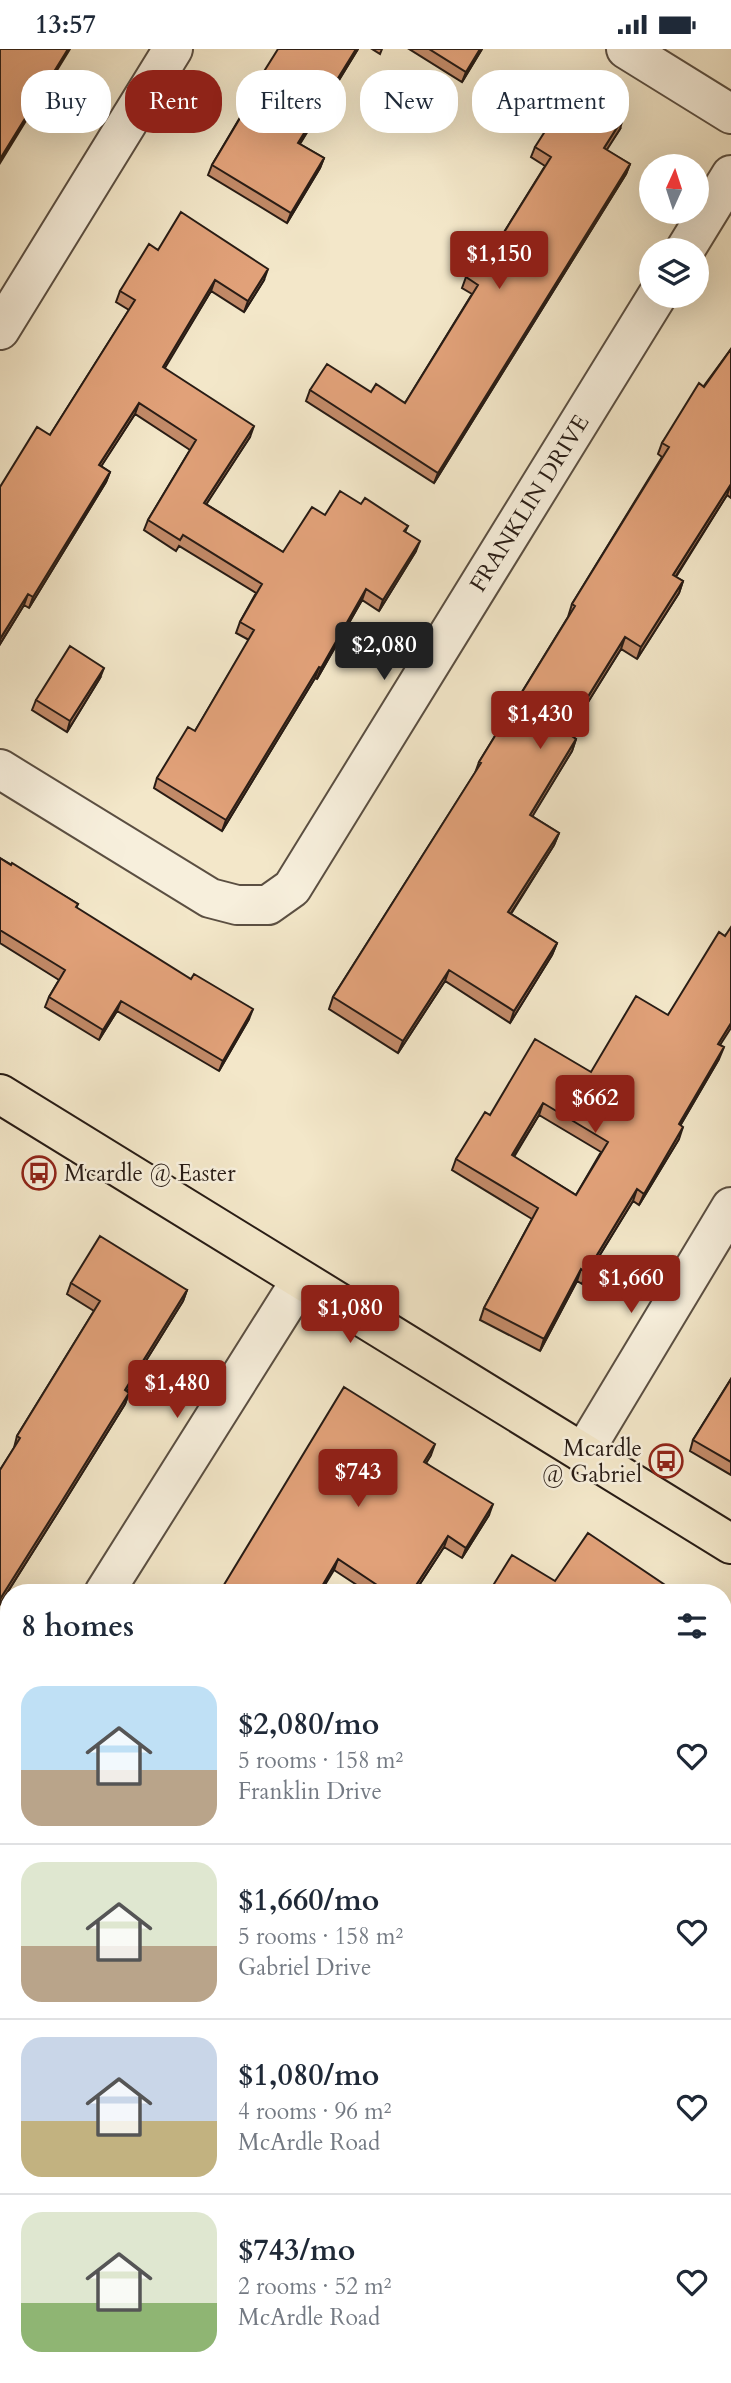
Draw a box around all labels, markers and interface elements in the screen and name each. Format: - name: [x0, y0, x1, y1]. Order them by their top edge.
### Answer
- text: 13:57: [35, 7, 96, 42]
- chip: Buy: [21, 70, 111, 133]
- chip: Rent: [125, 70, 222, 133]
- chip: Filters: [236, 70, 346, 133]
- chip: New: [360, 70, 458, 133]
- chip: Apartment: [472, 70, 629, 133]
- north arrow: [639, 154, 709, 224]
- map controls: [639, 154, 709, 308]
- pin: $1,150: [442, 231, 556, 291]
- text: $1,150: [466, 238, 532, 269]
- button: layers: [639, 238, 709, 308]
- street label: FRANKLIN DRIVE: [462, 409, 596, 598]
- pin: $2,080: [327, 623, 441, 682]
- text: $2,080: [351, 629, 417, 660]
- pin: $1,430: [483, 691, 597, 751]
- text: $1,430: [507, 698, 573, 729]
- pin: $662: [554, 1075, 636, 1135]
- text: $662: [571, 1082, 619, 1113]
- bus stop icon: Mcardle @ Easter: [20, 1154, 58, 1192]
- place label: Mcardle @ Easter: [64, 1158, 236, 1189]
- pin: $1,660: [574, 1255, 688, 1315]
- text: $1,660: [598, 1262, 664, 1293]
- pin: $1,080: [293, 1285, 407, 1345]
- text: $1,080: [317, 1292, 383, 1323]
- pin: $1,480: [120, 1361, 234, 1420]
- text: $1,480: [144, 1367, 210, 1398]
- place label: Mcardle @ Gabriel: [542, 1433, 642, 1490]
- bus stop icon: Mcardle @ Gabriel: [647, 1442, 685, 1480]
- pin: $743: [317, 1449, 399, 1509]
- text: $743: [334, 1456, 382, 1487]
- text: 8 homes: [21, 1606, 134, 1647]
- icon: filters: [673, 1607, 711, 1645]
- text: $2,080/mo: [238, 1704, 379, 1745]
- icon: home: [77, 1714, 161, 1798]
- icon: heart: [673, 1737, 711, 1775]
- text: 5 rooms · 158 m²: [238, 1745, 403, 1776]
- text: Franklin Drive: [238, 1776, 382, 1807]
- text: $1,660/mo: [238, 1880, 379, 1921]
- icon: home: [77, 1890, 161, 1974]
- icon: heart: [673, 1913, 711, 1951]
- text: 5 rooms · 158 m²: [238, 1921, 403, 1952]
- text: Gabriel Drive: [238, 1952, 371, 1983]
- text: $1,080/mo: [238, 2055, 379, 2096]
- icon: home: [77, 2065, 161, 2149]
- icon: heart: [673, 2088, 711, 2126]
- text: 4 rooms · 96 m²: [238, 2096, 391, 2127]
- text: McArdle Road: [238, 2127, 380, 2158]
- text: $743/mo: [238, 2230, 355, 2271]
- icon: home: [77, 2240, 161, 2324]
- icon: heart: [673, 2263, 711, 2301]
- text: 2 rooms · 52 m²: [238, 2271, 391, 2302]
- text: McArdle Road: [238, 2302, 380, 2333]

